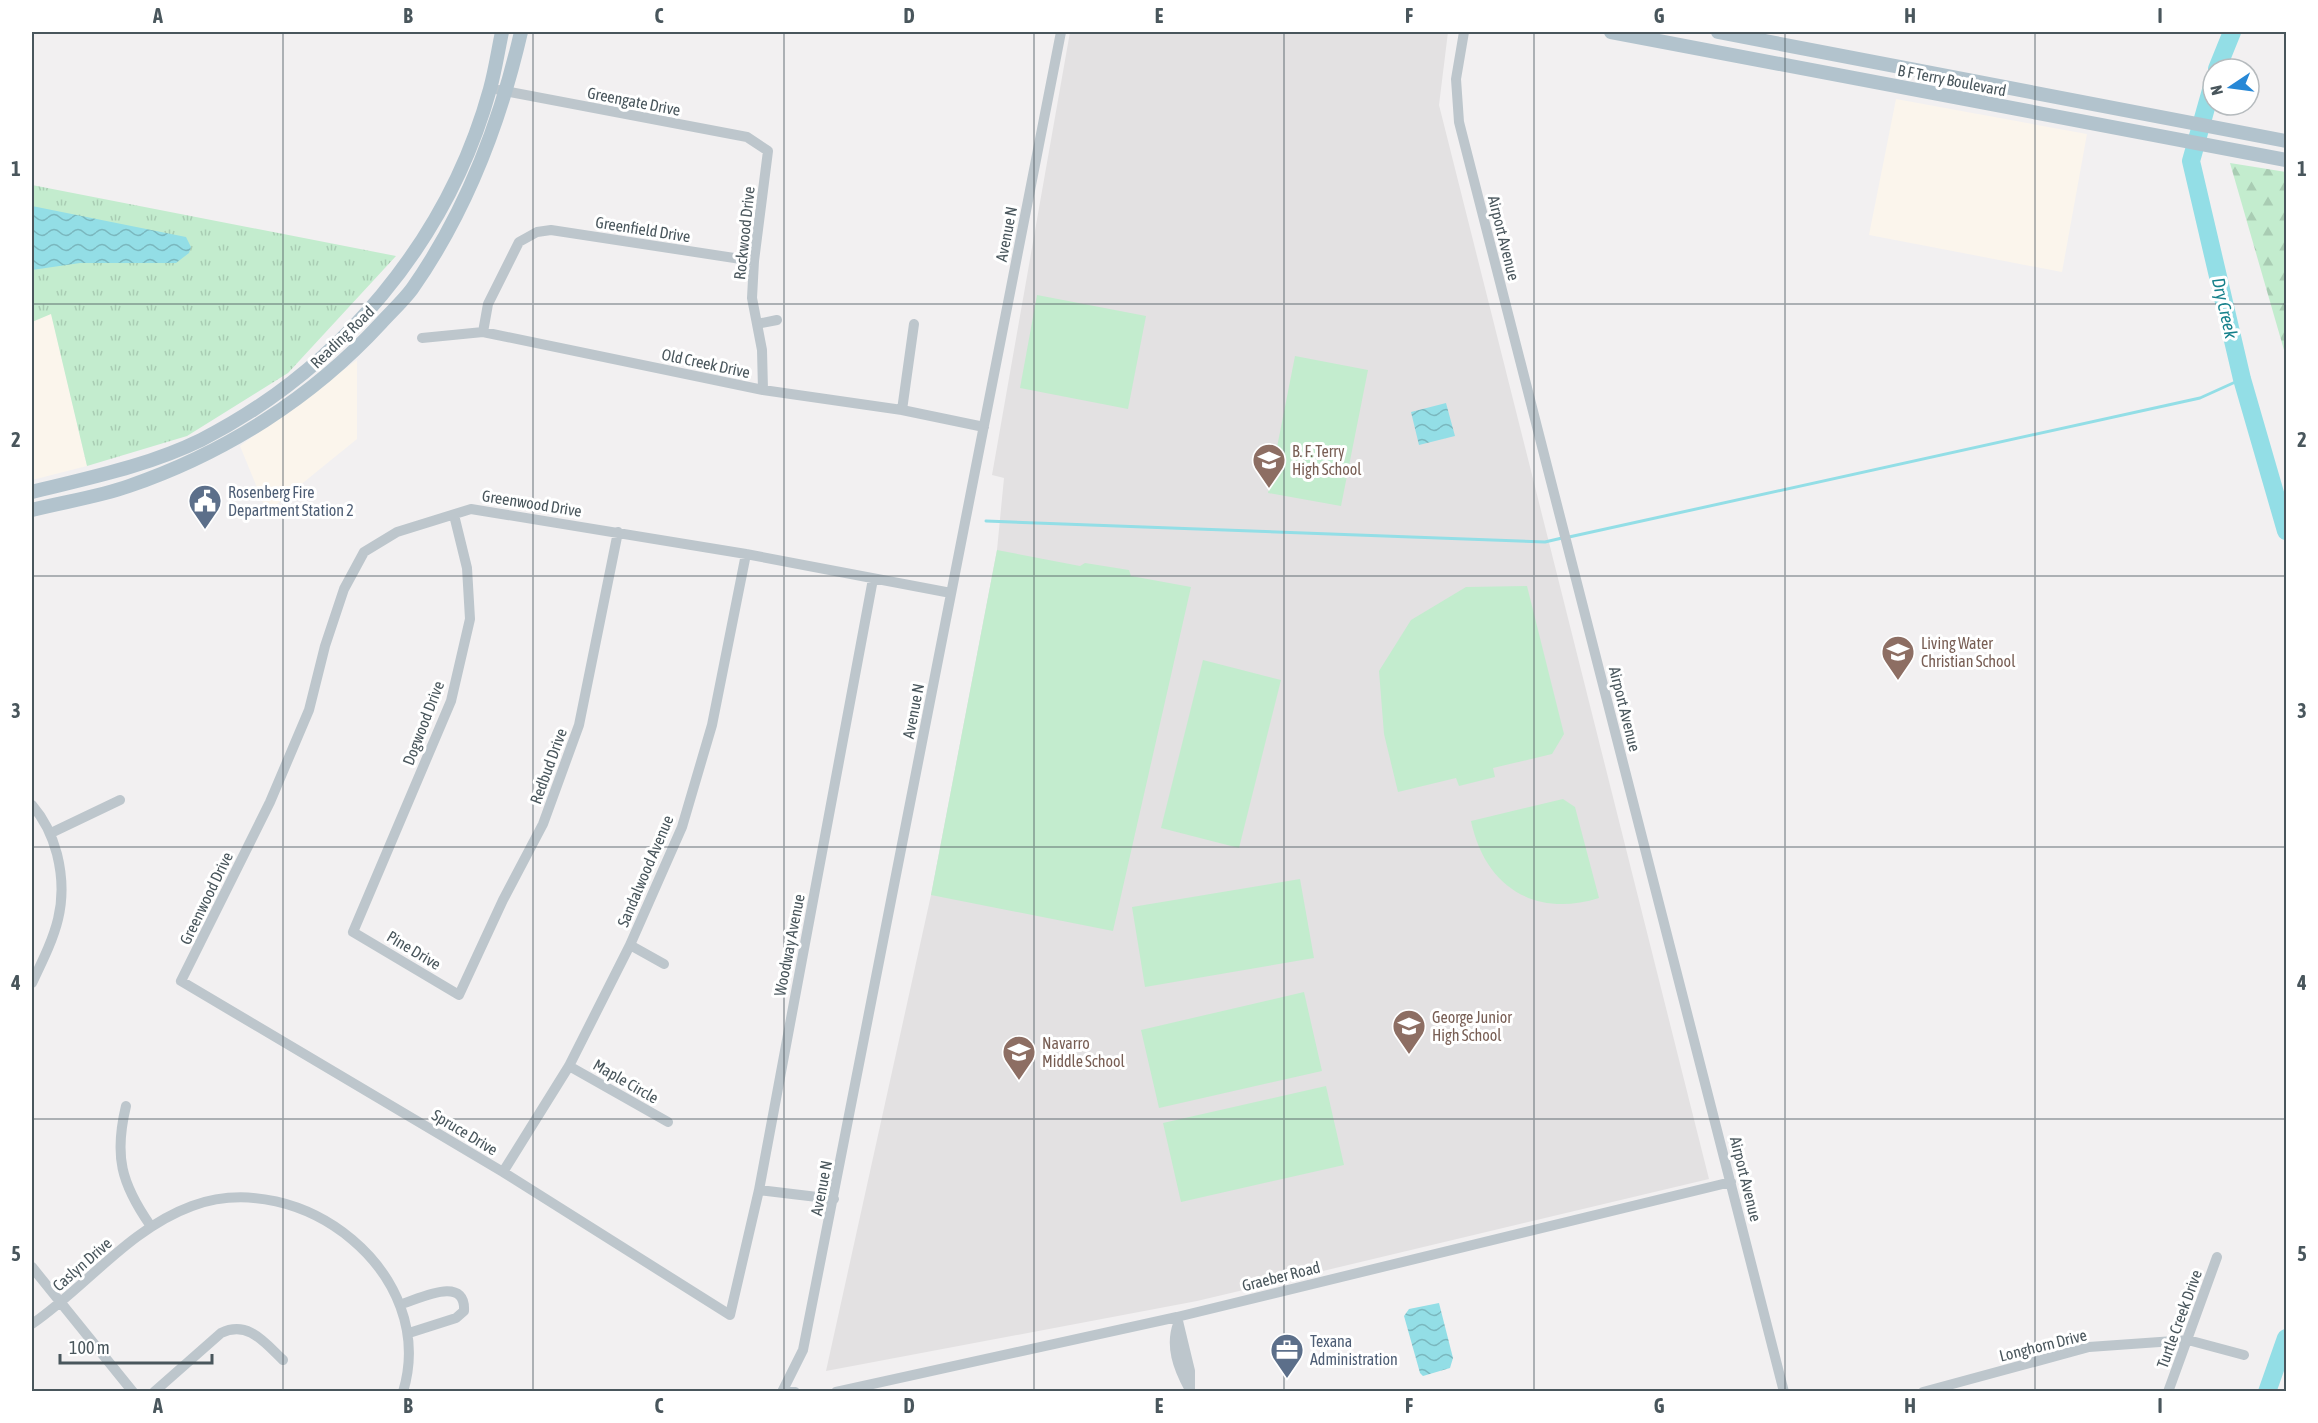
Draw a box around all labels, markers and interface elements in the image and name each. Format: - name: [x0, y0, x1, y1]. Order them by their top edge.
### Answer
- text: A: [152, 4, 163, 27]
- text: B: [403, 4, 413, 27]
- text: C: [655, 4, 664, 27]
- text: D: [903, 4, 915, 27]
- text: E: [1155, 4, 1164, 27]
- text: F: [1405, 4, 1413, 27]
- text: G: [1654, 4, 1665, 27]
- text: H: [1904, 4, 1916, 27]
- text: I: [2157, 4, 2163, 27]
- north arrow: [2201, 57, 2261, 117]
- street label: B F Terry Boulevard: [1896, 61, 2008, 100]
- street label: Greengate Drive: [586, 83, 682, 120]
- text: N: [2207, 84, 2226, 97]
- text: 1: [11, 157, 21, 180]
- text: 1: [2297, 157, 2307, 180]
- street label: Rockwood Drive: [730, 185, 758, 281]
- street label: Airport Avenue: [1484, 194, 1523, 283]
- street label: Avenue N: [992, 205, 1020, 263]
- street label: Greenfield Drive: [594, 213, 692, 245]
- water label: Dry Creek: [2208, 275, 2242, 342]
- street label: Reading Road: [306, 302, 378, 372]
- street label: Old Creek Drive: [660, 345, 752, 381]
- text: 2: [11, 428, 21, 451]
- text: 2: [2297, 428, 2307, 451]
- school or university icon: B. F. Terry High School: [1251, 442, 1287, 489]
- place label: B. F. Terry High School: [1292, 442, 1362, 479]
- public building icon: Rosenberg Fire Department Station 2: [187, 483, 223, 530]
- place label: Rosenberg Fire Department Station 2: [228, 483, 354, 520]
- street label: Greenwood Drive: [481, 486, 583, 520]
- school or university icon: Living Water Christian School: [1880, 634, 1916, 681]
- place label: Living Water Christian School: [1921, 634, 2016, 670]
- street label: Airport Avenue: [1605, 665, 1644, 754]
- street label: Dogwood Drive: [399, 678, 448, 768]
- street label: Avenue N: [899, 682, 927, 740]
- text: 3: [11, 699, 21, 722]
- text: 3: [2297, 699, 2307, 722]
- street label: Redbud Drive: [526, 726, 570, 806]
- street label: Sandalwood Avenue: [613, 812, 677, 930]
- street label: Greenwood Drive: [176, 849, 236, 947]
- street label: Woodway Avenue: [770, 892, 809, 998]
- street label: Pine Drive: [384, 927, 444, 973]
- text: 4: [10, 971, 21, 994]
- text: 4: [2296, 971, 2307, 994]
- school or university icon: George Junior High School: [1391, 1008, 1427, 1055]
- place label: George Junior High School: [1432, 1008, 1512, 1045]
- school or university icon: Navarro Middle School: [1001, 1034, 1037, 1081]
- place label: Navarro Middle School: [1042, 1034, 1126, 1070]
- street label: Maple Circle: [590, 1055, 662, 1108]
- street label: Spruce Drive: [428, 1105, 501, 1159]
- street label: Airport Avenue: [1726, 1135, 1765, 1224]
- street label: Avenue N: [807, 1159, 835, 1217]
- street label: Caslyn Drive: [49, 1234, 116, 1295]
- text: 5: [11, 1242, 21, 1265]
- text: 5: [2297, 1242, 2307, 1265]
- street label: Graeber Road: [1240, 1258, 1322, 1294]
- street label: Turtle Creek Drive: [2153, 1267, 2205, 1371]
- street label: Longhorn Drive: [1997, 1325, 2089, 1366]
- scale bar: [60, 1327, 212, 1365]
- office icon: Texana Administration: [1269, 1332, 1305, 1379]
- place label: Texana Administration: [1310, 1332, 1398, 1368]
- text: 100 m: [69, 1337, 110, 1358]
- text: A: [152, 1394, 163, 1417]
- text: B: [403, 1394, 413, 1417]
- text: C: [655, 1394, 664, 1417]
- text: D: [903, 1394, 915, 1417]
- text: E: [1155, 1394, 1164, 1417]
- text: F: [1405, 1394, 1413, 1417]
- text: G: [1654, 1394, 1665, 1417]
- text: H: [1904, 1394, 1916, 1417]
- text: I: [2157, 1394, 2163, 1417]

